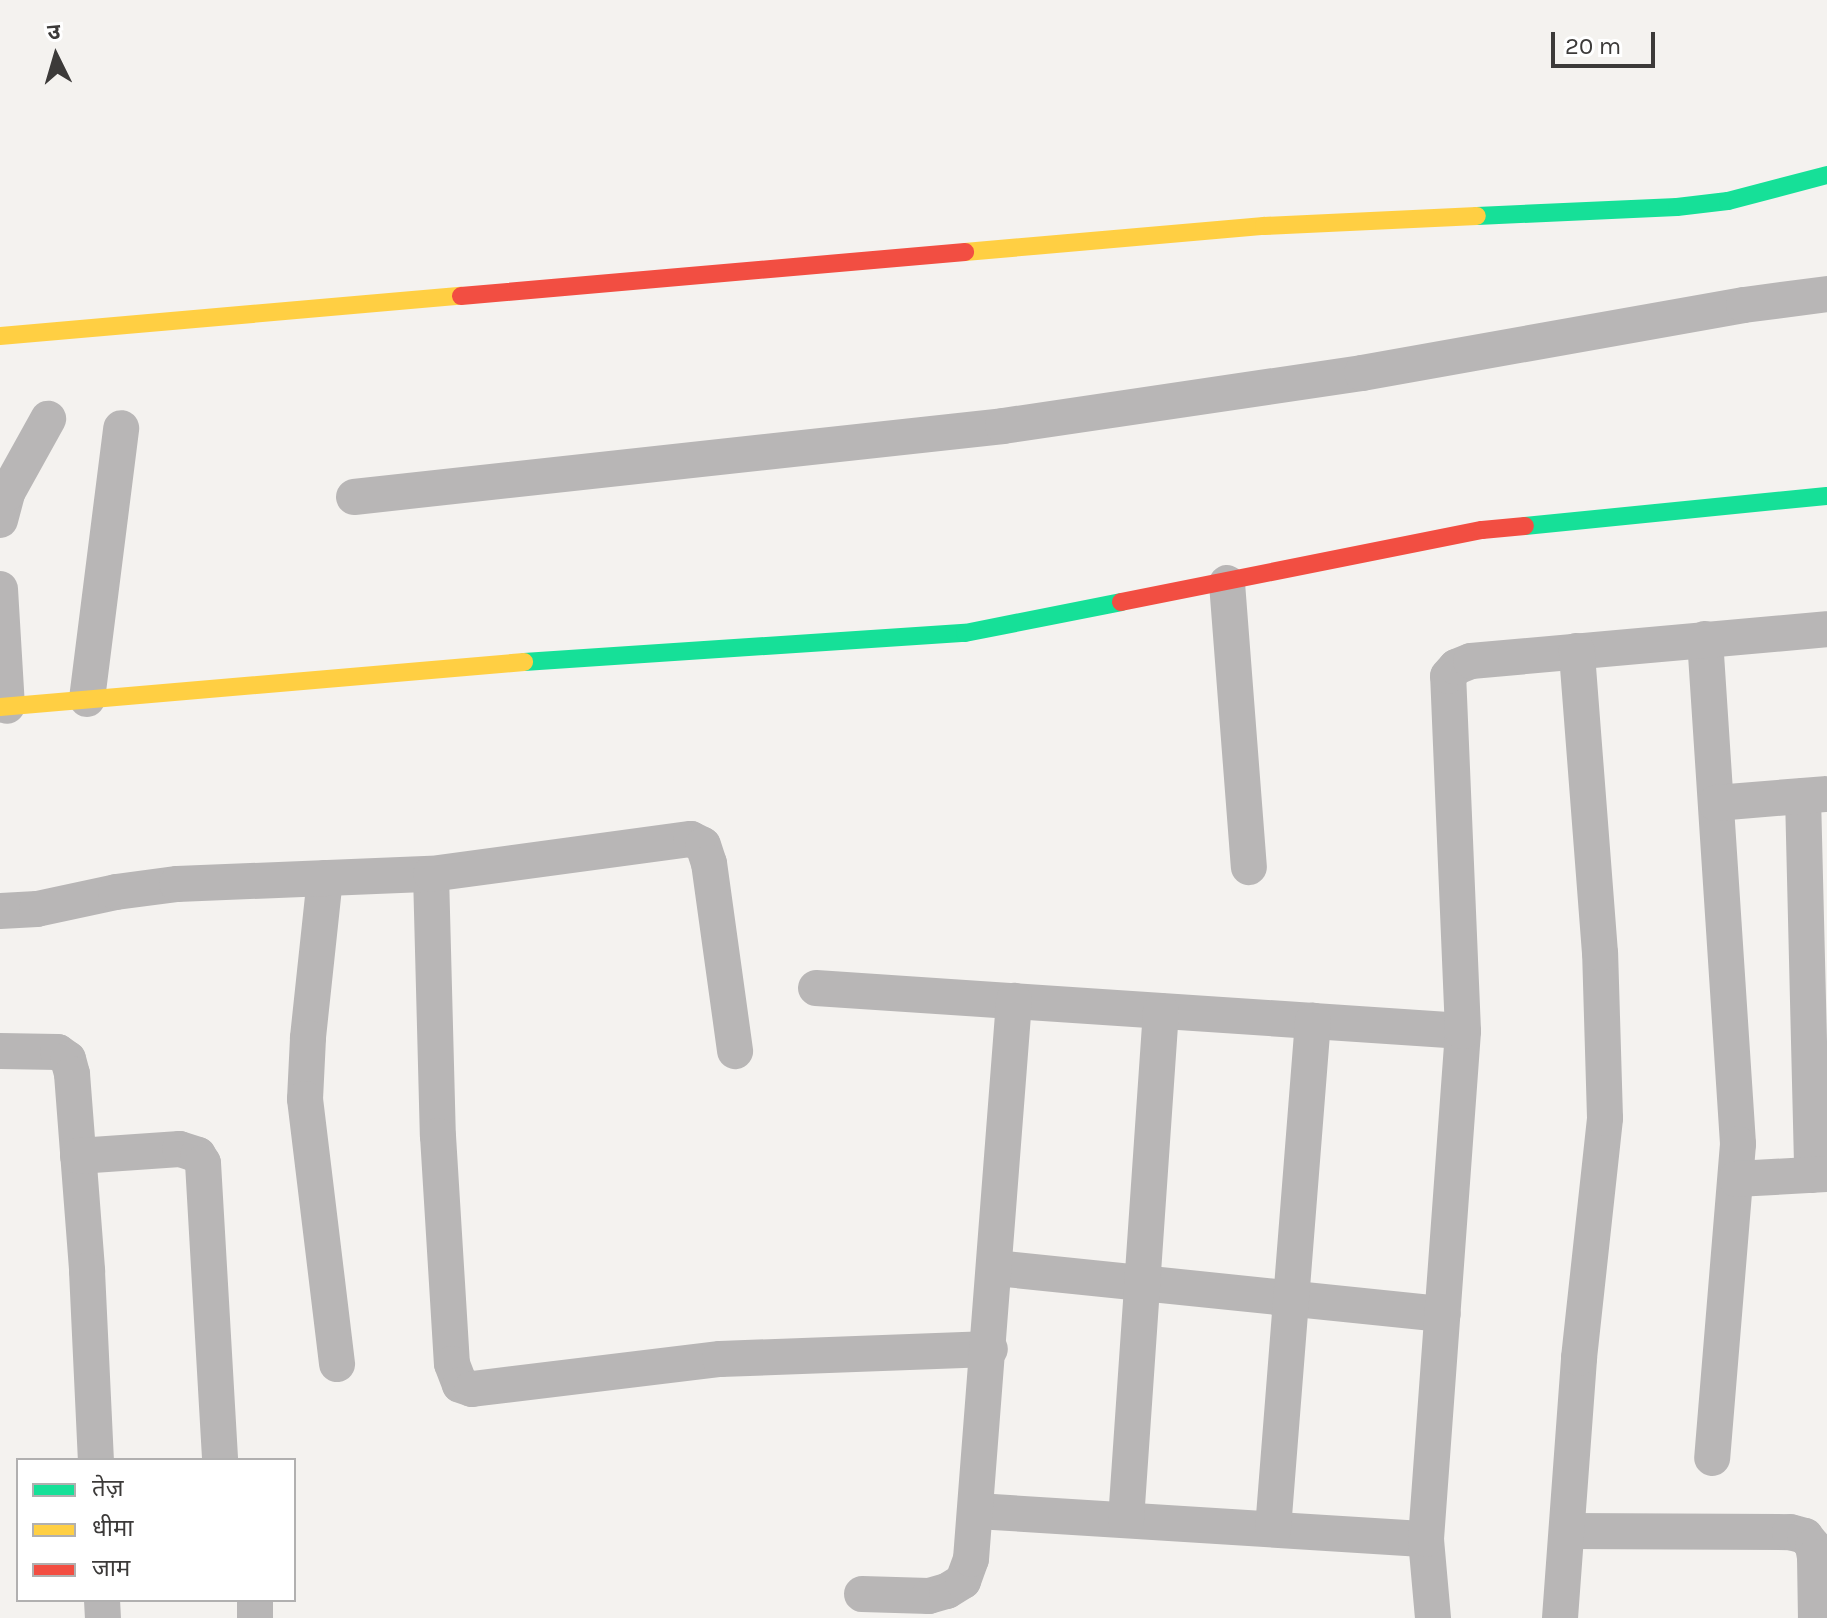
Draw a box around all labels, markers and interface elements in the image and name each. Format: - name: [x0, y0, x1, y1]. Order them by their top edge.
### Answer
- north arrow: [16, 16, 96, 96]
- scale bar: [1555, 16, 1659, 66]
- text: उ: [46, 19, 61, 46]
- text: 20 m: [1565, 32, 1621, 60]
- legend: [16, 1458, 296, 1602]
- text: तेज़: [92, 1474, 124, 1502]
- text: धीमा: [92, 1514, 134, 1542]
- text: जाम: [92, 1554, 130, 1582]

